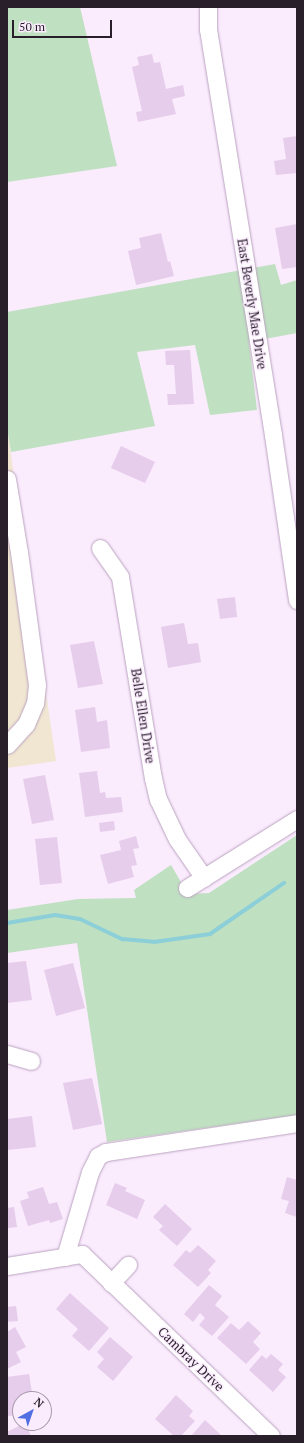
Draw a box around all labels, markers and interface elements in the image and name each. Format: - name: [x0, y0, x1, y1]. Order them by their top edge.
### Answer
- scale bar: [14, 12, 114, 38]
- text: 50 m: [19, 19, 45, 34]
- street label: East Beverly Mae Drive: [234, 238, 270, 370]
- street label: Belle Ellen Drive: [128, 667, 158, 765]
- street label: Cambray Drive: [155, 1324, 227, 1394]
- north arrow: [12, 1391, 52, 1431]
- text: N: [31, 1395, 47, 1411]

